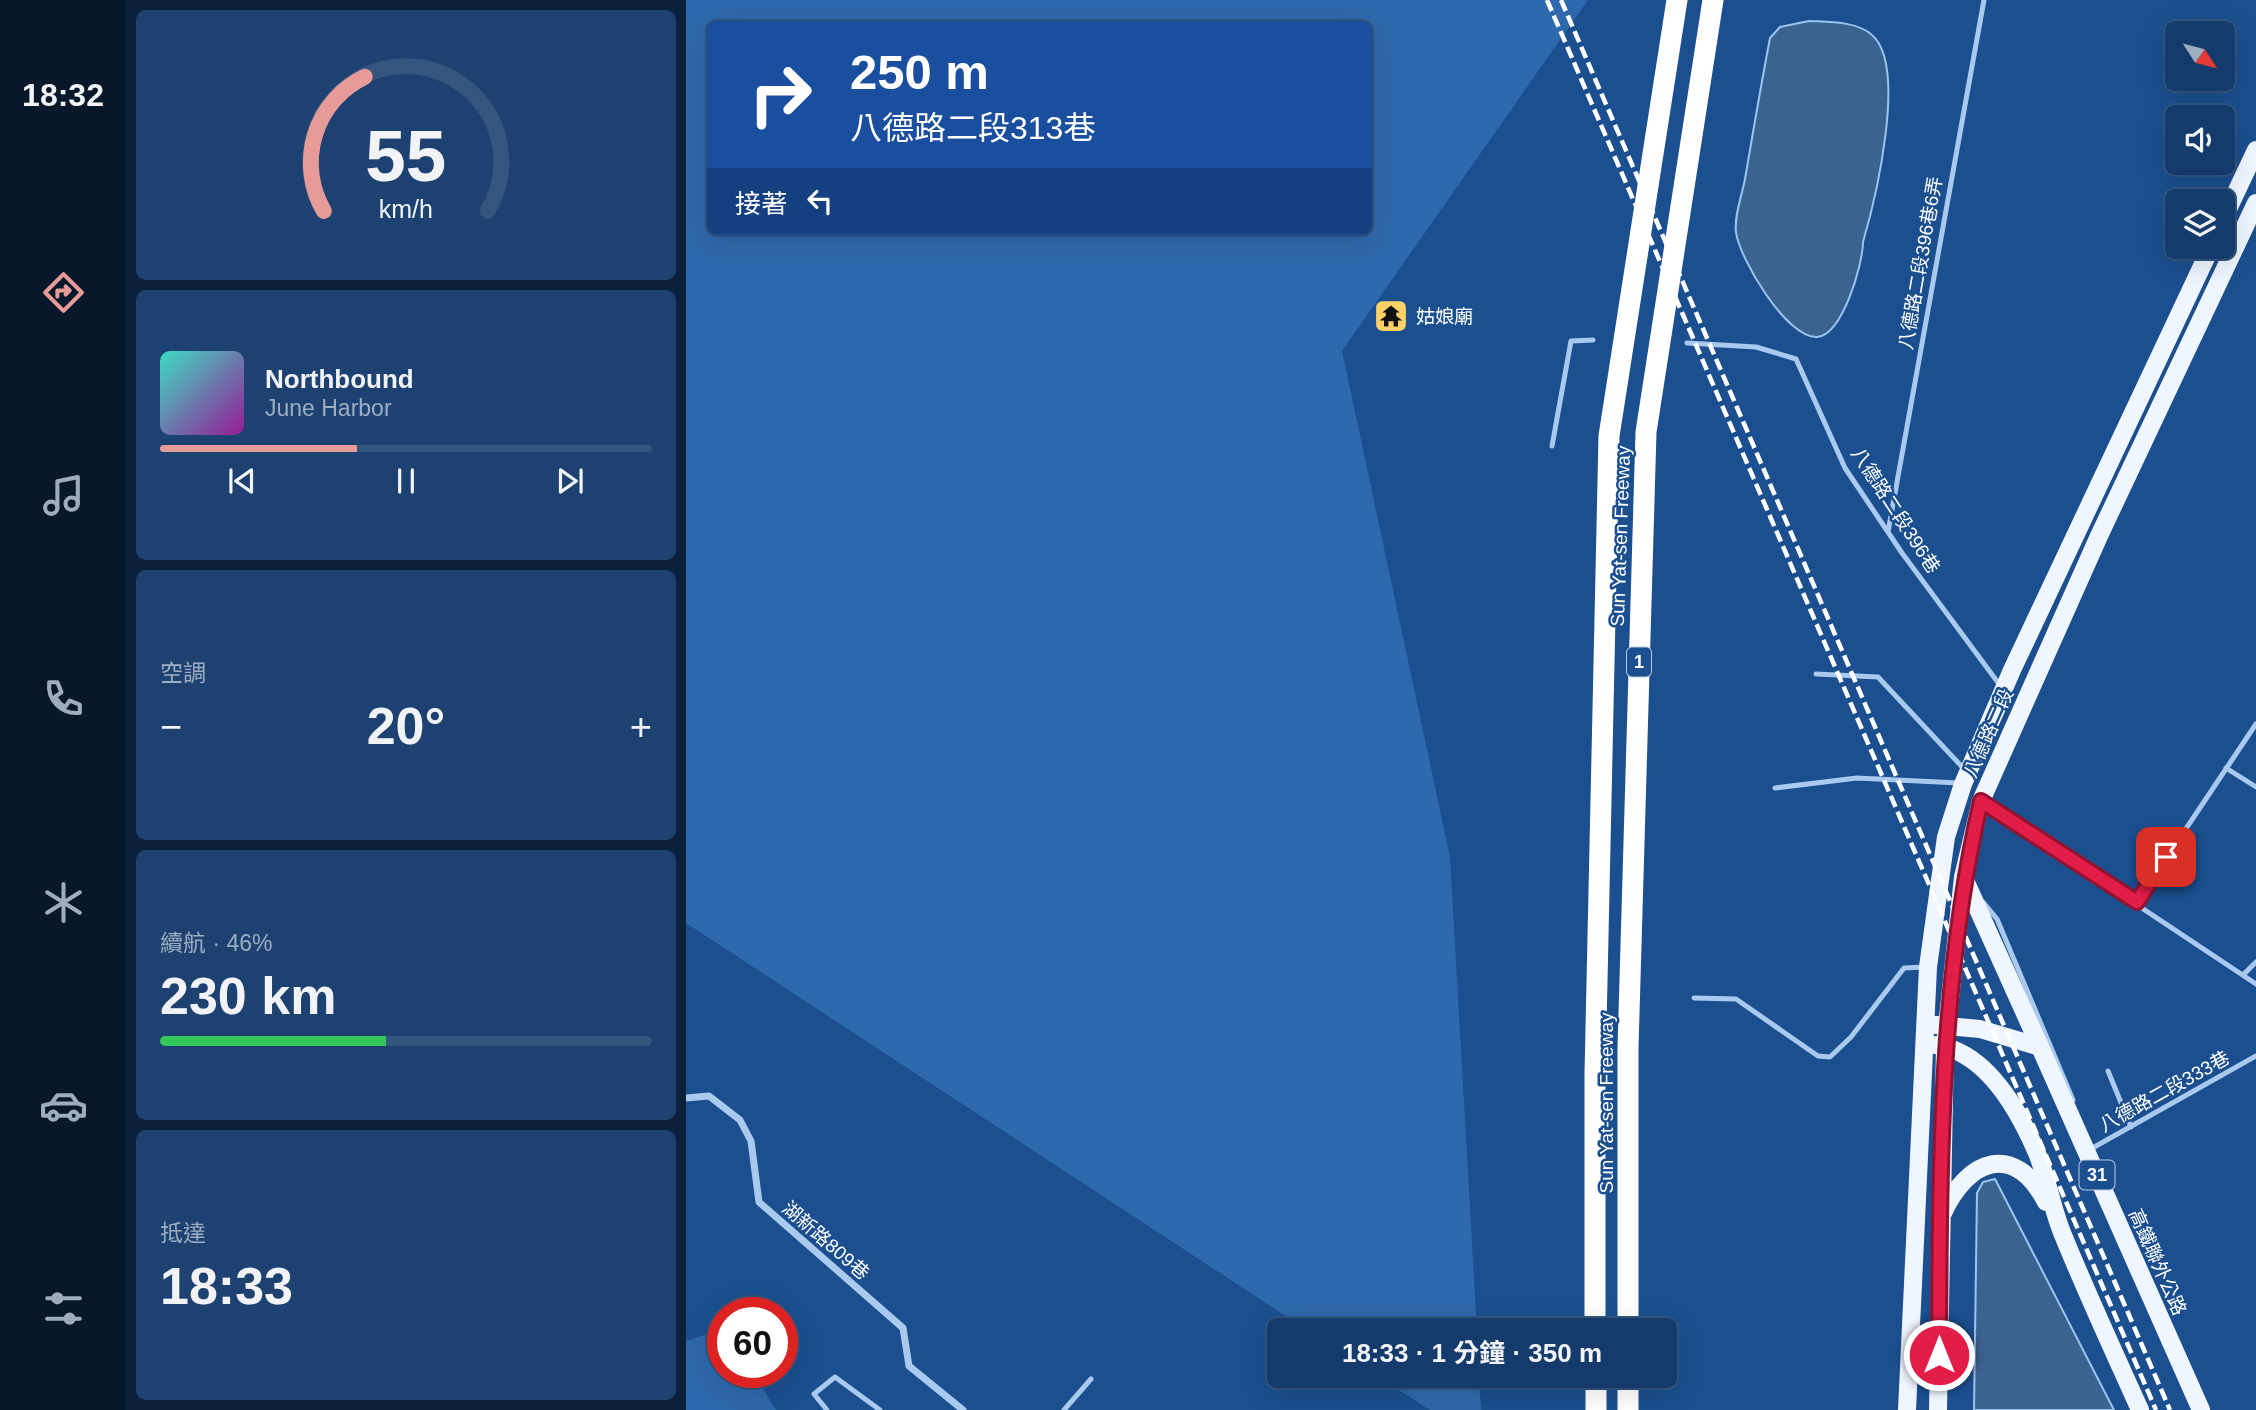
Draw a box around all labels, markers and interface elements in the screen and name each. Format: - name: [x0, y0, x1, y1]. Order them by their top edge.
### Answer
- north arrow: [2165, 21, 2235, 91]
- map controls: [2165, 21, 2235, 259]
- text: 250 m: [850, 45, 989, 99]
- icon: right: [735, 49, 826, 140]
- text: 18:32: [22, 77, 104, 113]
- button: sound: [2165, 105, 2235, 175]
- text: 八德路二段313巷: [850, 110, 1095, 146]
- text: 55: [366, 115, 446, 196]
- street label: 八德路二段396巷6弄: [1895, 175, 1946, 351]
- icon: left: [801, 182, 839, 220]
- text: 接著: [735, 189, 787, 219]
- button: layers: [2165, 189, 2235, 259]
- text: km/h: [379, 195, 433, 223]
- icon: directions: [39, 268, 88, 317]
- temple icon: 姑娘廟: [1372, 297, 1410, 335]
- place label: 姑娘廟: [1416, 306, 1473, 327]
- text: Northbound: [265, 364, 414, 394]
- text: June Harbor: [265, 395, 392, 421]
- street label: 八德路二段396巷: [1847, 443, 1944, 577]
- street label: Sun Yat-sen Freeway: [1607, 445, 1634, 627]
- icon: previous: [223, 462, 261, 500]
- icon: pause: [387, 462, 425, 500]
- icon: next: [551, 462, 589, 500]
- icon: music: [39, 471, 88, 520]
- road number: 1: [1627, 648, 1651, 676]
- text: 空調: [160, 660, 206, 686]
- icon: phone: [39, 674, 88, 723]
- street label: 八德路二段: [1960, 686, 2017, 781]
- text: 20°: [367, 697, 445, 755]
- text: −: [160, 706, 182, 748]
- text: +: [630, 706, 652, 748]
- pin: [2136, 827, 2196, 887]
- icon: arrive: [2147, 838, 2185, 876]
- icon: climate: [39, 878, 88, 927]
- text: 續航 · 46%: [160, 930, 272, 956]
- text: 230 km: [160, 967, 336, 1025]
- street label: Sun Yat-sen Freeway: [1596, 1012, 1617, 1193]
- street label: 八德路二段333巷: [2095, 1047, 2233, 1136]
- icon: car: [39, 1081, 88, 1130]
- road number: 31: [2080, 1160, 2114, 1190]
- street label: 湖新路809巷: [778, 1197, 873, 1284]
- street label: 高鐵聯外公路: [2125, 1206, 2190, 1319]
- text: 抵達: [160, 1220, 206, 1246]
- text: 18:33: [160, 1257, 293, 1315]
- icon: filters: [39, 1284, 88, 1333]
- speed limit sign: 60: [707, 1297, 798, 1388]
- position arrow: [1902, 1318, 1976, 1392]
- text: 18:33 · 1 分鐘 · 350 m: [1342, 1338, 1602, 1368]

